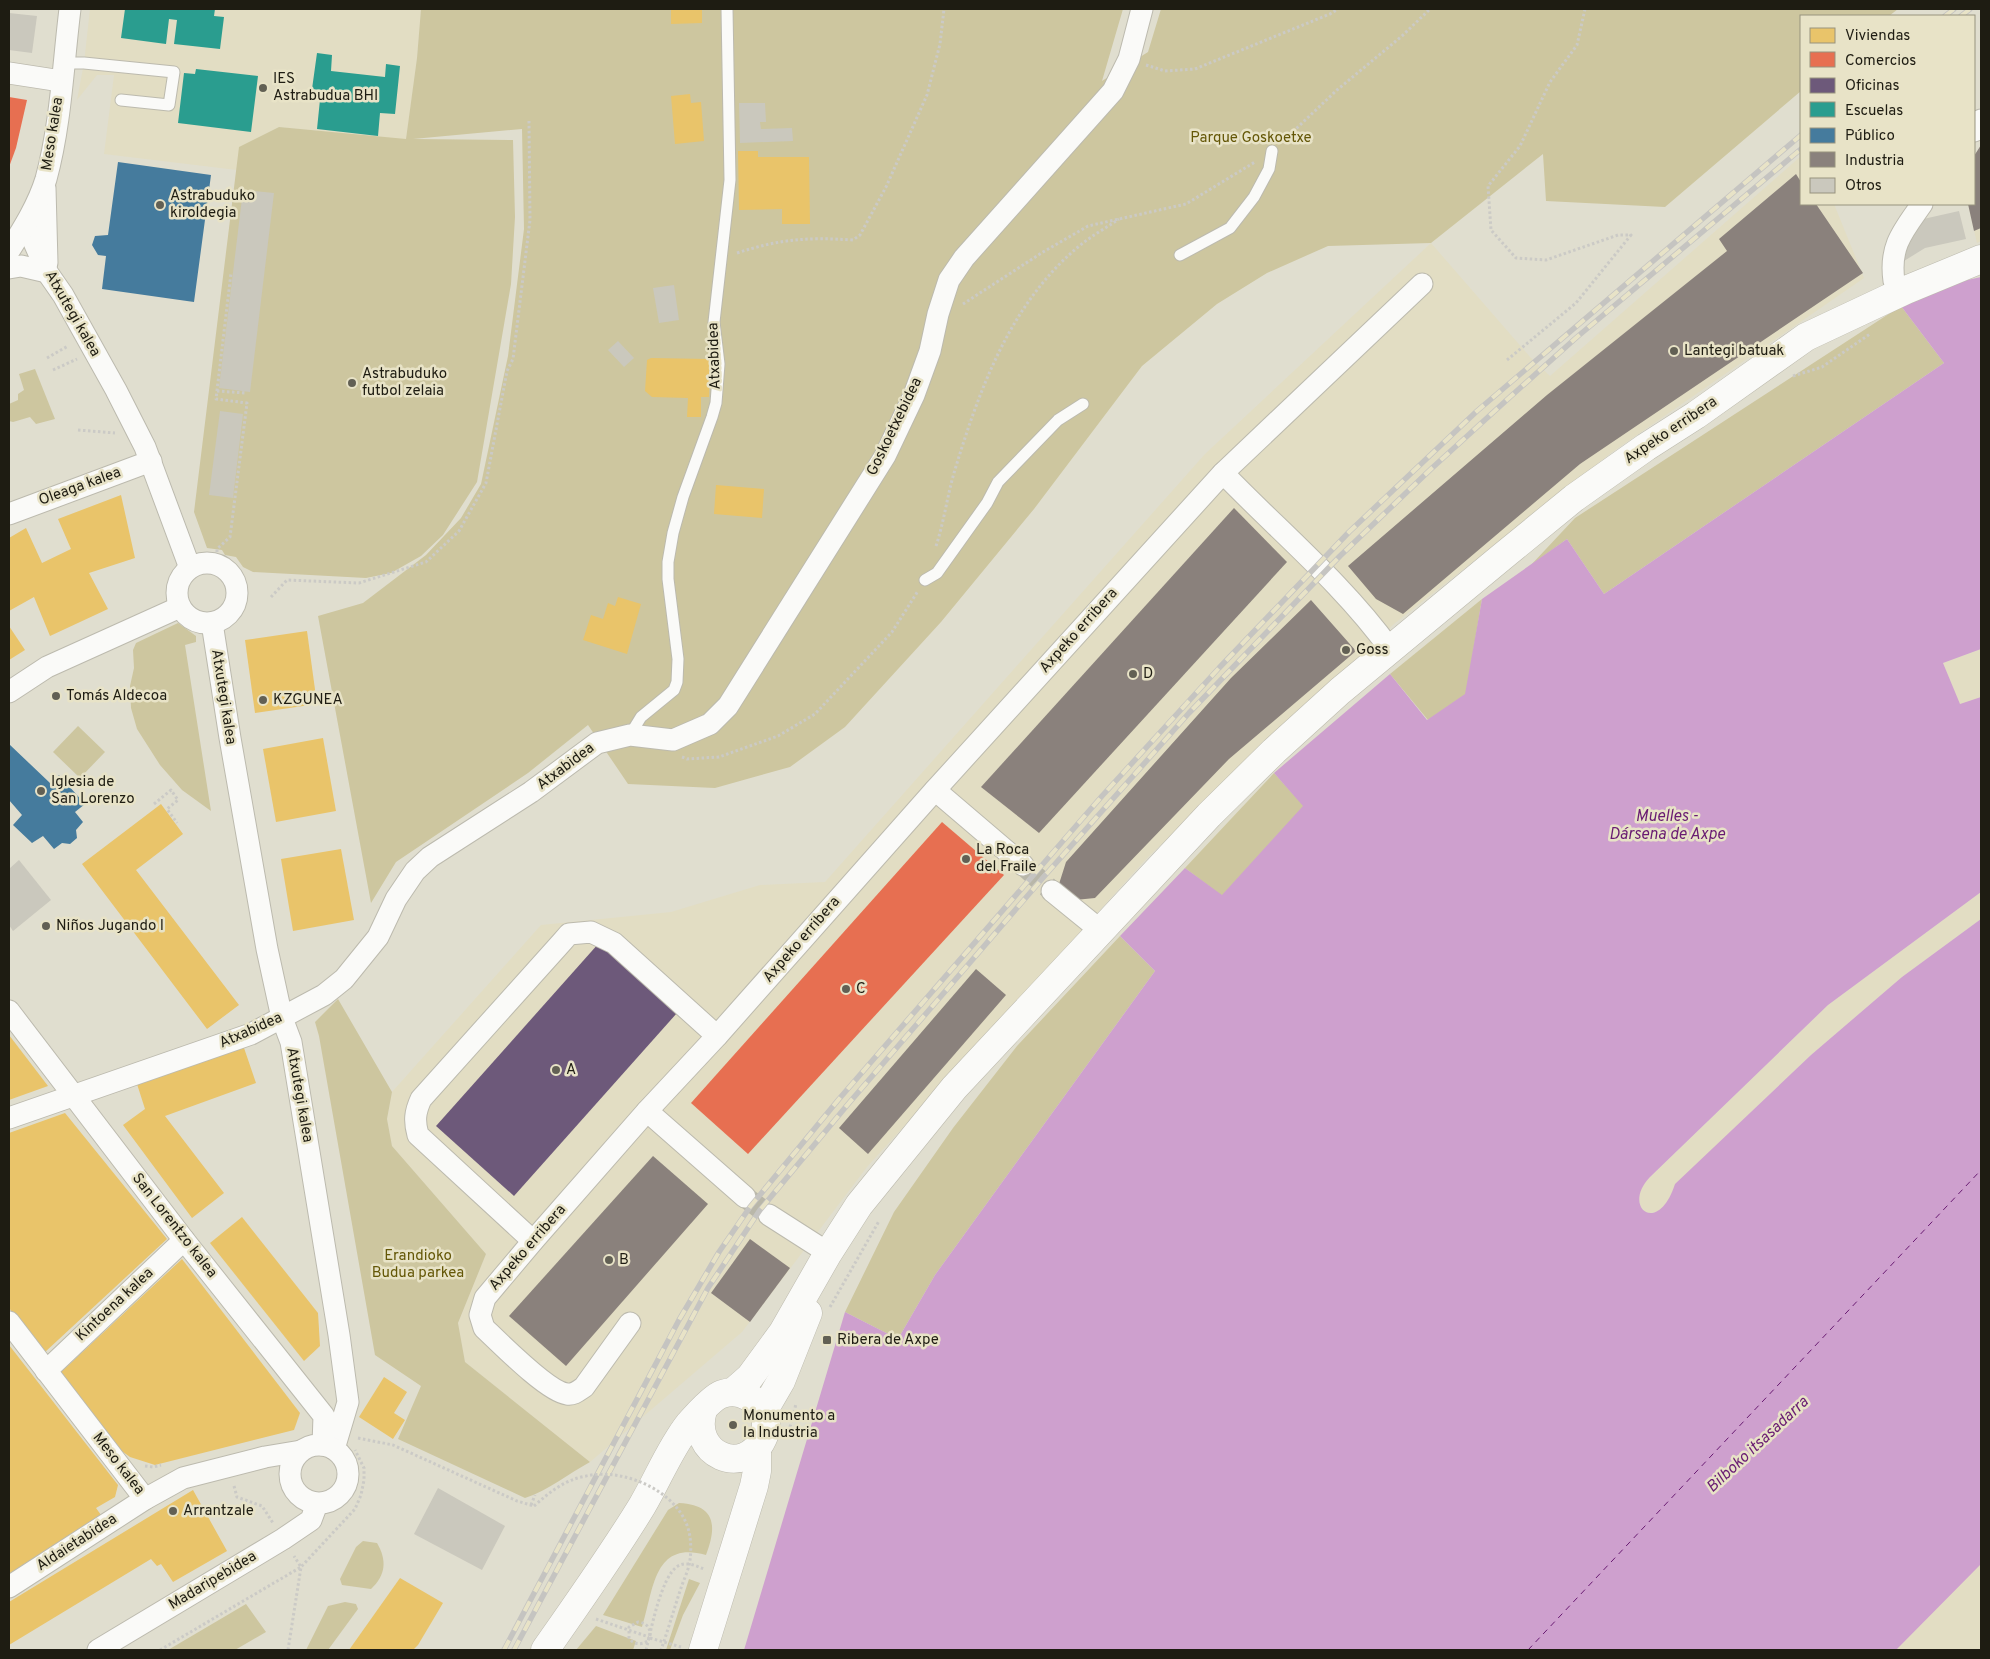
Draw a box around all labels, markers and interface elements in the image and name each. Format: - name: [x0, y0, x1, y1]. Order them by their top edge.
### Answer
- legend: [1800, 15, 1975, 205]
- text: Viviendas: [1845, 27, 1910, 46]
- text: Comercios: [1845, 52, 1916, 71]
- place label: IES Astrabudua BHI: [273, 70, 378, 106]
- text: Oficinas: [1845, 77, 1900, 96]
- marker: IES Astrabudua BHI: [257, 82, 269, 94]
- street label: Meso kalea: [38, 96, 68, 172]
- text: Escuelas: [1845, 102, 1903, 121]
- text: Público: [1845, 127, 1895, 146]
- park label: Parque Goskoetxe: [1190, 129, 1312, 148]
- text: Industria: [1845, 152, 1904, 171]
- text: Otros: [1845, 177, 1882, 196]
- place label: Astrabuduko kiroldegia: [170, 187, 255, 223]
- marker: Astrabuduko kiroldegia: [154, 199, 166, 211]
- street label: Atxutegi kalea: [40, 268, 104, 360]
- street label: Atxabidea: [704, 322, 726, 390]
- place label: Lantegi batuak: [1684, 342, 1784, 361]
- marker: Lantegi batuak: [1668, 345, 1680, 357]
- place label: Astrabuduko futbol zelaia: [362, 365, 447, 401]
- street label: Goskoetxebidea: [863, 375, 927, 479]
- marker: Astrabuduko futbol zelaia: [346, 377, 358, 389]
- street label: Axpeko erribera: [1621, 393, 1721, 469]
- street label: Oleaga kalea: [36, 463, 124, 511]
- street label: Axpeko erribera: [1036, 584, 1122, 678]
- place label: Goss: [1356, 641, 1389, 660]
- marker: Goss: [1340, 644, 1352, 656]
- street label: Atxutegi kalea: [206, 648, 240, 746]
- place label: D: [1143, 665, 1153, 684]
- marker: D: [1127, 668, 1139, 680]
- place label: Tomás Aldecoa: [66, 687, 167, 706]
- marker: Tomás Aldecoa: [50, 690, 62, 702]
- place label: KZGUNEA: [273, 691, 343, 710]
- marker: KZGUNEA: [257, 694, 269, 706]
- street label: Atxabidea: [533, 739, 599, 795]
- place label: Iglesia de San Lorenzo: [51, 773, 135, 809]
- marker: Iglesia de San Lorenzo: [35, 785, 47, 797]
- water label: Muelles - Dársena de Axpe: [1609, 807, 1726, 845]
- place label: La Roca del Fraile: [976, 841, 1037, 877]
- marker: La Roca del Fraile: [960, 853, 972, 865]
- street label: Axpeko erribera: [759, 893, 845, 987]
- place label: Niños Jugando I: [56, 917, 164, 936]
- marker: Niños Jugando I: [40, 920, 52, 932]
- place label: C: [856, 980, 866, 999]
- marker: C: [840, 983, 852, 995]
- street label: Atxabidea: [216, 1009, 286, 1053]
- street label: Atxutegi kalea: [281, 1046, 317, 1144]
- place label: A: [566, 1061, 576, 1080]
- marker: A: [550, 1064, 562, 1076]
- street label: San Lorentzo kalea: [127, 1170, 221, 1282]
- street label: Axpeko erribera: [485, 1201, 571, 1295]
- park label: Erandioko Budua parkea: [372, 1247, 464, 1283]
- place label: B: [619, 1251, 629, 1270]
- marker: B: [603, 1254, 615, 1266]
- street label: Kintoena kalea: [72, 1264, 158, 1346]
- place label: Ribera de Axpe: [837, 1331, 939, 1350]
- marker: Ribera de Axpe: [821, 1334, 833, 1346]
- water label: Bilboko itsasadarra: [1703, 1392, 1814, 1497]
- place label: Monumento a la Industria: [743, 1407, 835, 1443]
- marker: Monumento a la Industria: [727, 1419, 739, 1431]
- street label: Meso kalea: [88, 1429, 148, 1499]
- place label: Arrantzale: [183, 1502, 254, 1521]
- marker: Arrantzale: [167, 1505, 179, 1517]
- street label: Aldaietabidea: [33, 1510, 121, 1576]
- street label: Madaripebidea: [166, 1547, 260, 1615]

